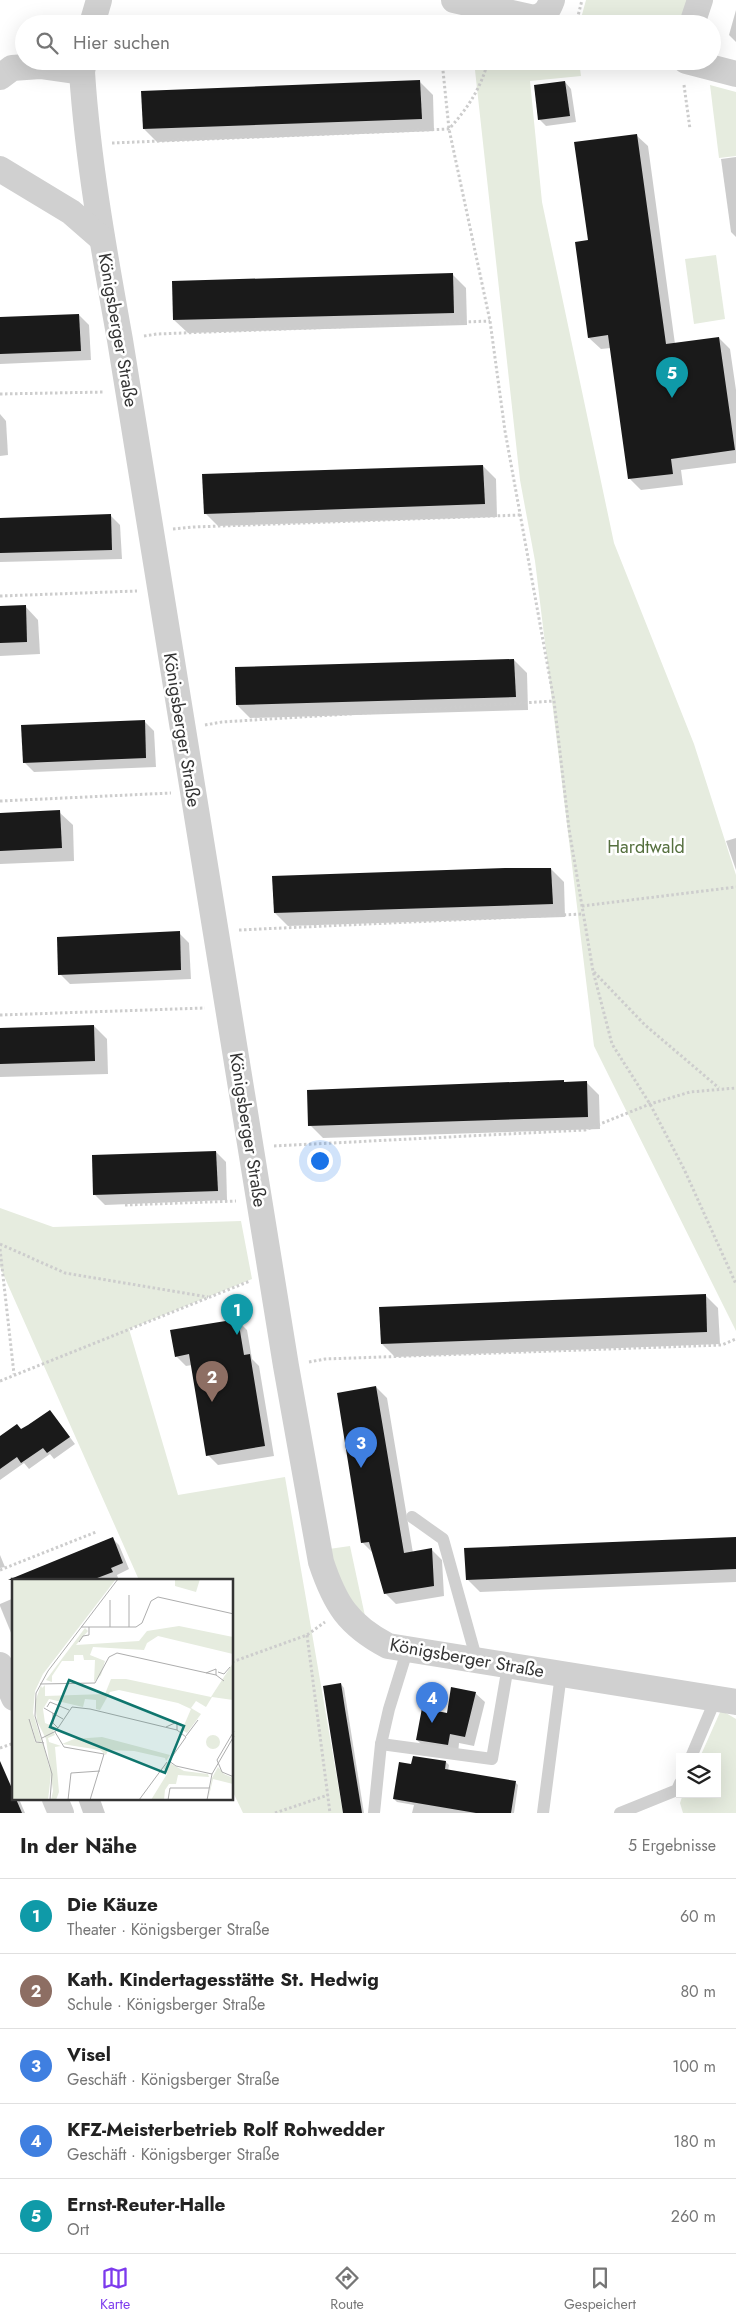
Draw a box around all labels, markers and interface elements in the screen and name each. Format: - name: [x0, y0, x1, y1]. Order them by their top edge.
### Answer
- search box: [15, 15, 721, 70]
- icon: search: [33, 29, 61, 57]
- text: Hier suchen: [73, 29, 170, 56]
- street label: Königsberger Straße: [92, 251, 144, 409]
- pin: 5: [656, 357, 688, 398]
- street label: Königsberger Straße: [157, 651, 207, 809]
- park label: Hardtwald: [607, 834, 685, 860]
- street label: Königsberger Straße: [223, 1051, 273, 1209]
- your location: [307, 1148, 333, 1174]
- pin: 1: [221, 1294, 253, 1335]
- pin: 2: [196, 1361, 228, 1402]
- pin: 3: [345, 1427, 377, 1468]
- inset map: [12, 1579, 234, 1800]
- street label: Königsberger Straße: [388, 1632, 546, 1684]
- pin: 4: [416, 1682, 448, 1723]
- map controls: [676, 1753, 721, 1798]
- button: layers: [676, 1753, 721, 1798]
- text: In der Nähe: [20, 1831, 137, 1861]
- text: 5 Ergebnisse: [628, 1834, 716, 1857]
- text: Die Käuze: [67, 1891, 158, 1918]
- text: 1: [32, 1905, 40, 1928]
- text: 60 m: [680, 1905, 716, 1928]
- text: Theater · Königsberger Straße: [67, 1918, 270, 1941]
- text: Kath. Kindertagesstätte St. Hedwig: [67, 1966, 379, 1993]
- text: 2: [31, 1980, 41, 2003]
- text: 80 m: [680, 1980, 716, 2003]
- text: Schule · Königsberger Straße: [67, 1993, 265, 2016]
- text: Visel: [67, 2041, 111, 2068]
- text: 3: [31, 2055, 41, 2078]
- text: 100 m: [672, 2055, 716, 2078]
- text: Geschäft · Königsberger Straße: [67, 2068, 279, 2091]
- text: KFZ-Meisterbetrieb Rolf Rohwedder: [67, 2116, 385, 2143]
- text: 4: [30, 2130, 42, 2153]
- text: 180 m: [673, 2130, 716, 2153]
- text: Geschäft · Königsberger Straße: [67, 2143, 279, 2166]
- text: Ernst-Reuter-Halle: [67, 2191, 226, 2218]
- text: 5: [31, 2205, 41, 2228]
- text: 260 m: [671, 2205, 716, 2228]
- text: Ort: [67, 2218, 89, 2241]
- tab: Karte: [100, 2264, 130, 2314]
- tab: Route: [330, 2264, 364, 2314]
- tab: Gespeichert: [564, 2264, 636, 2314]

